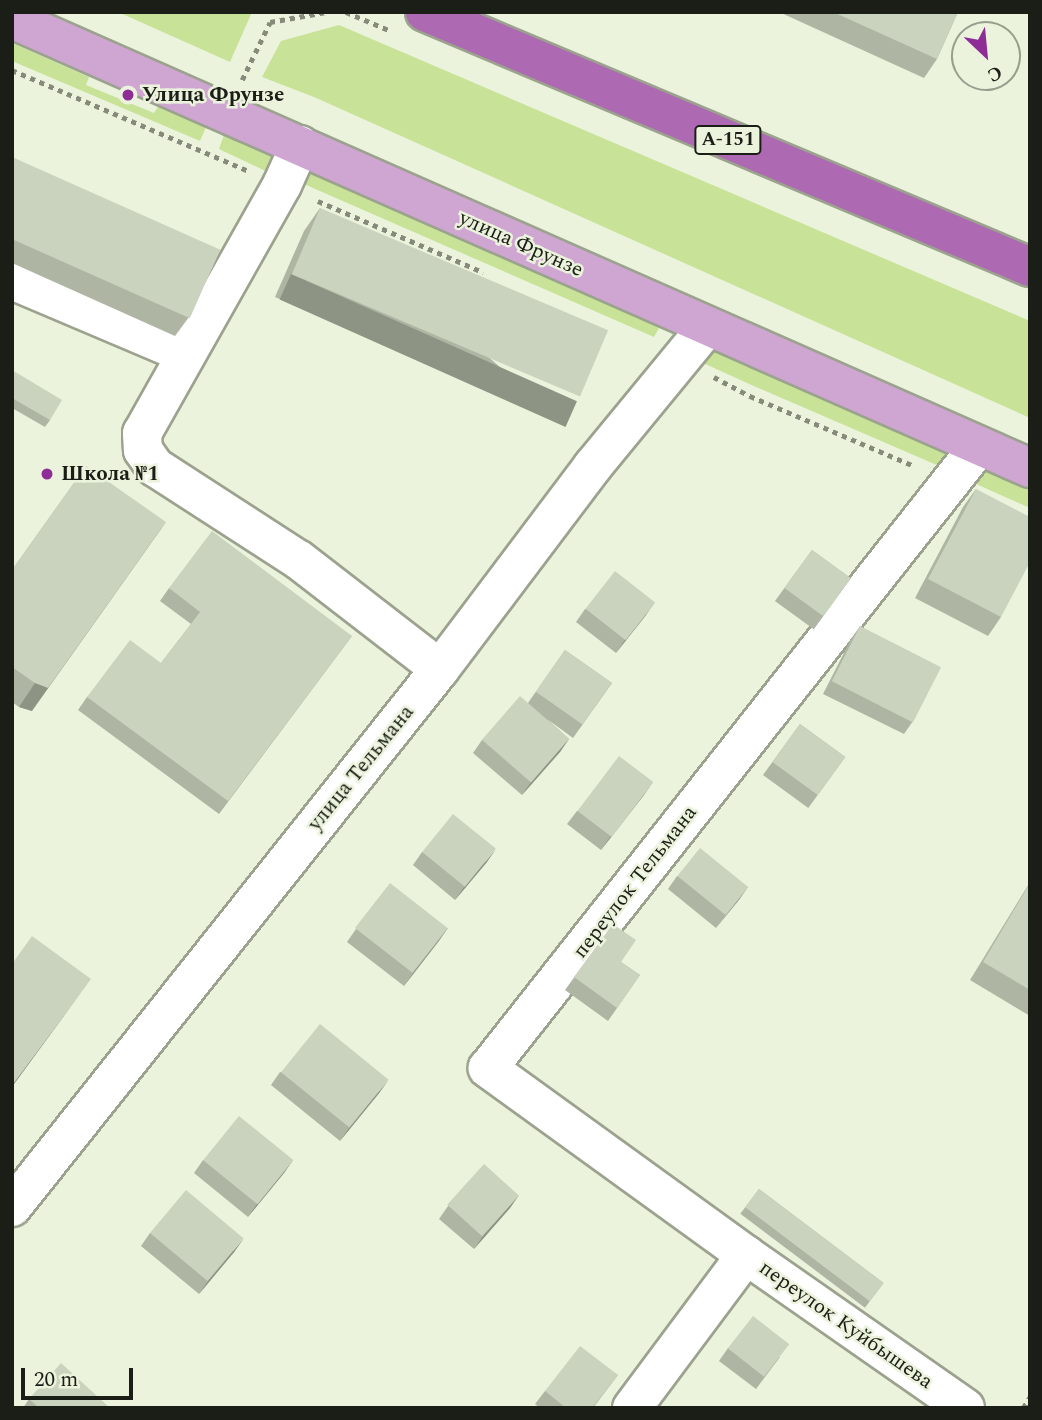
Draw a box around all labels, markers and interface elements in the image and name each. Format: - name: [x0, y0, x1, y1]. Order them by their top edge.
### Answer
- north arrow: [951, 21, 1021, 91]
- text: С: [982, 58, 1007, 90]
- place label: Улица Фрунзе: [142, 82, 284, 108]
- marker: Улица Фрунзе: [120, 87, 136, 103]
- road number: А-151: [693, 124, 763, 156]
- street label: улица Фрунзе: [455, 205, 587, 283]
- place label: Школа №1: [61, 461, 159, 487]
- marker: Школа №1: [39, 466, 55, 482]
- street label: улица Тельмана: [303, 700, 419, 836]
- street label: переулок Тельмана: [568, 801, 702, 963]
- street label: переулок Куйбышева: [754, 1255, 938, 1395]
- scale bar: [24, 1354, 136, 1398]
- text: 20 m: [34, 1364, 78, 1396]

